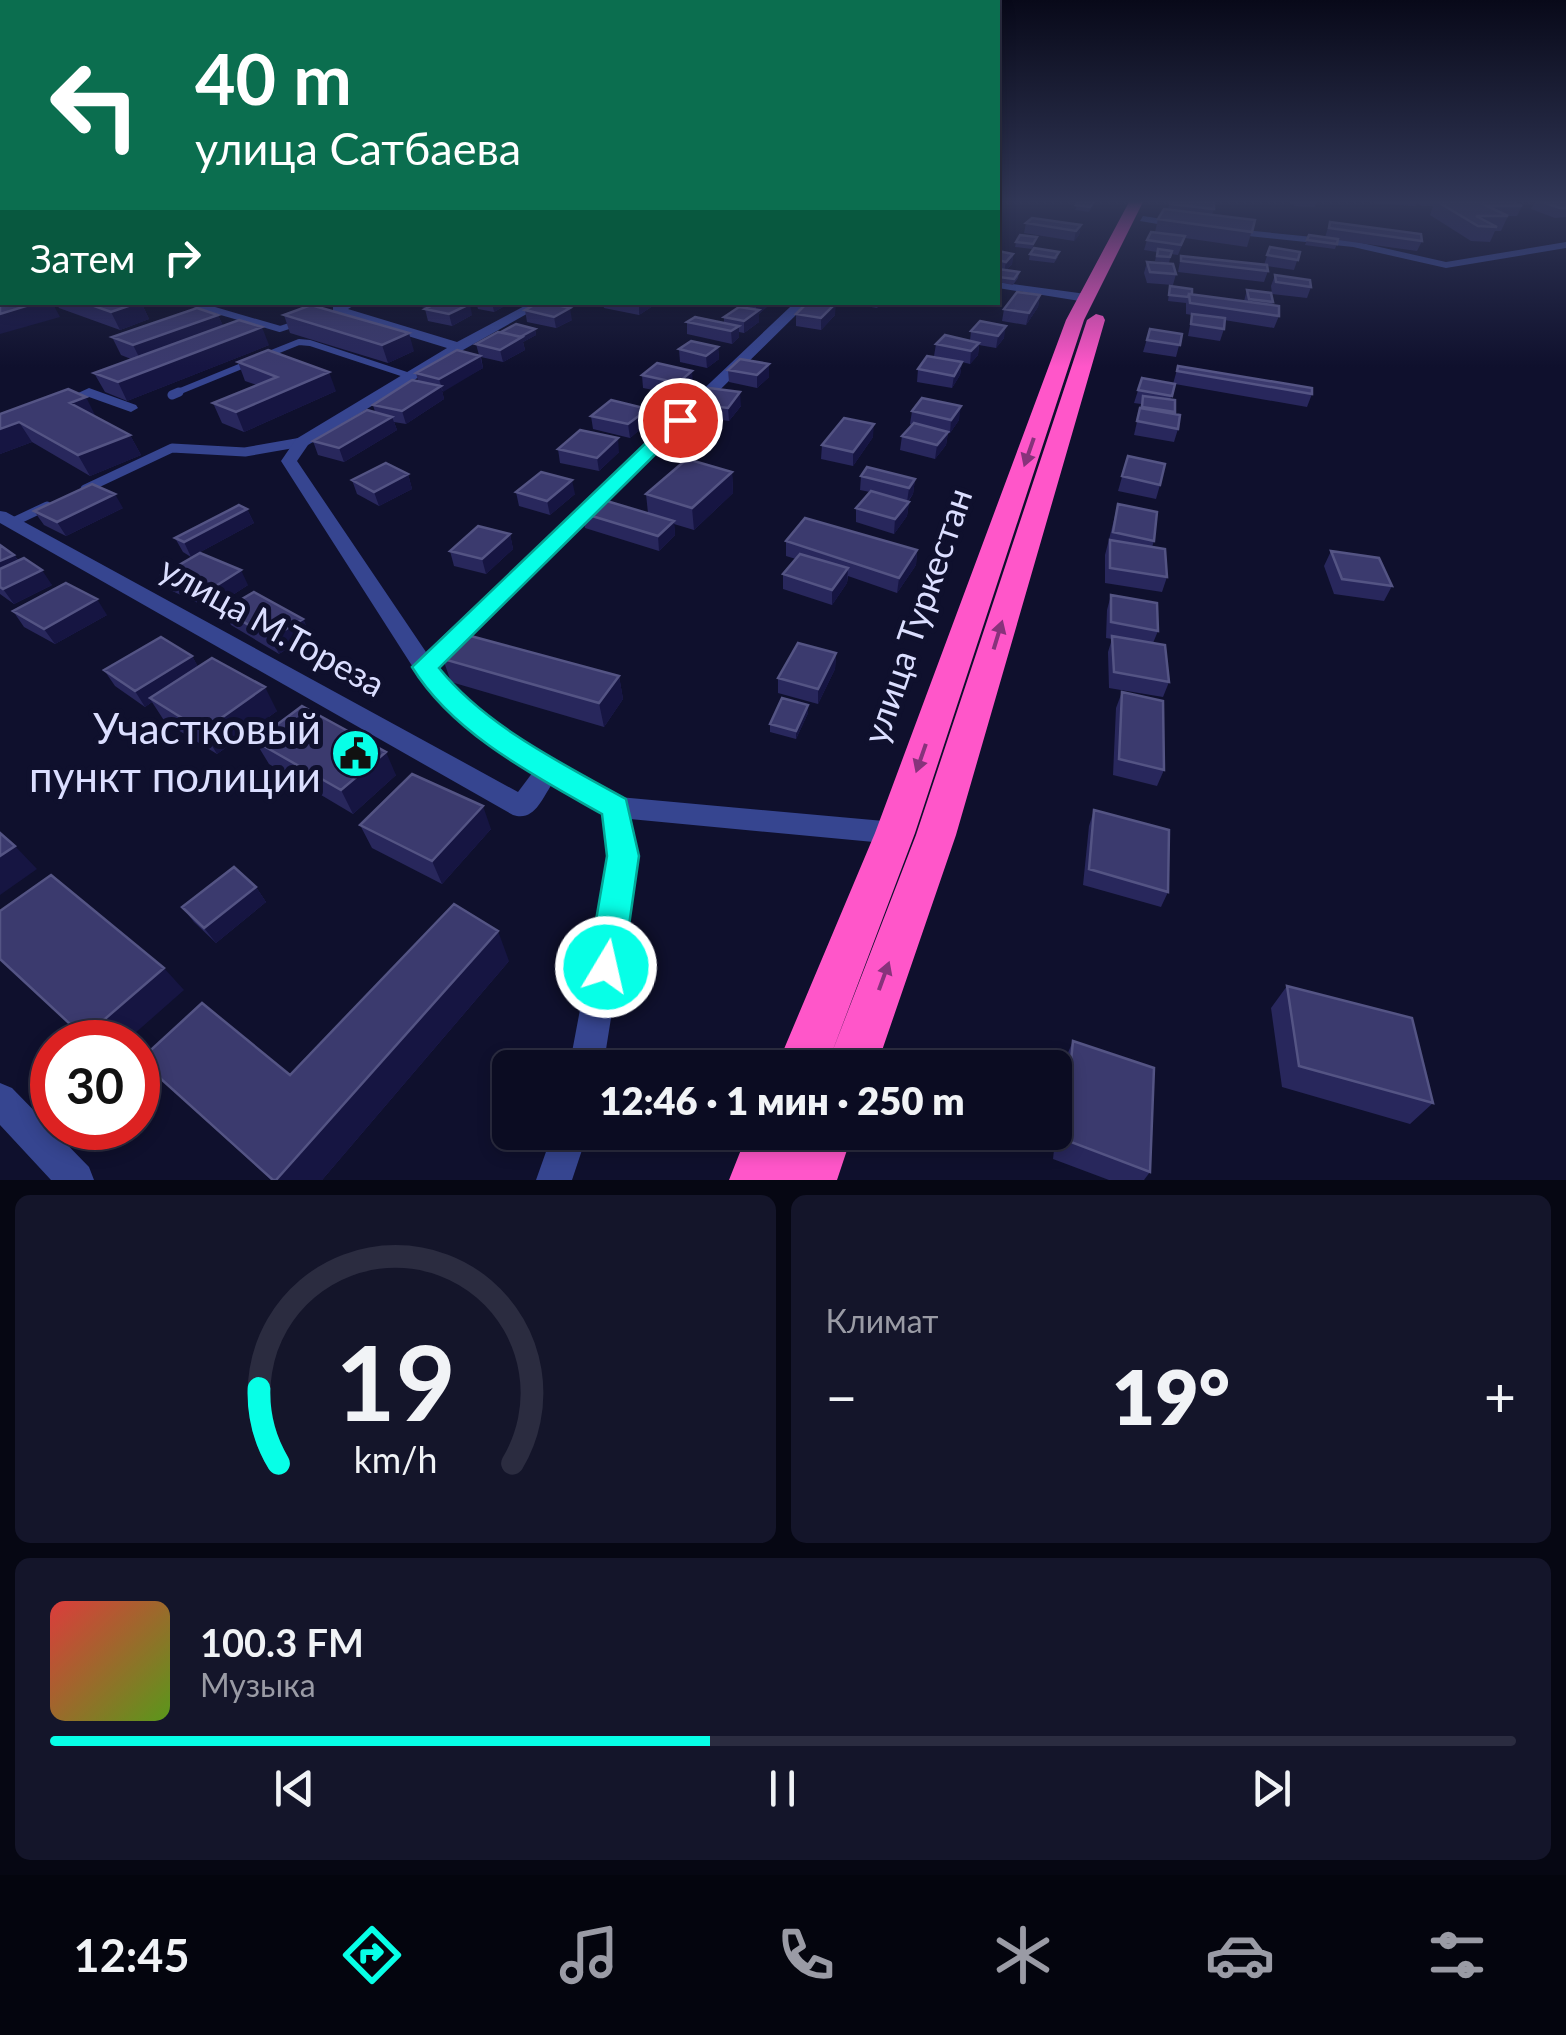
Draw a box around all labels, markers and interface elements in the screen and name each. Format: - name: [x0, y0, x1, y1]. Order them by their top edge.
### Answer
- text: 40 m: [195, 36, 352, 120]
- icon: left: [30, 40, 160, 170]
- text: улица Сатбаева: [195, 121, 521, 175]
- icon: right: [155, 230, 210, 285]
- text: Затем: [30, 235, 135, 281]
- pin: [638, 378, 723, 463]
- icon: arrive: [653, 393, 708, 448]
- one-way arrow: [1021, 437, 1036, 467]
- street label: улица Туркестан: [853, 482, 979, 748]
- street label: улица М.Тореза: [153, 546, 393, 704]
- one-way arrow: [991, 619, 1006, 649]
- place label: Участковый пункт полиции: [29, 703, 321, 801]
- public building icon: Участковый пункт полиции: [330, 727, 382, 779]
- one-way arrow: [913, 744, 928, 774]
- position arrow: [554, 915, 658, 1019]
- one-way arrow: [877, 961, 892, 991]
- speed limit sign: 30: [30, 1020, 160, 1150]
- text: 12:46 · 1 мин · 250 m: [599, 1077, 965, 1123]
- text: Климат: [826, 1301, 938, 1340]
- text: 19: [335, 1318, 456, 1443]
- text: 19°: [1112, 1351, 1230, 1441]
- text: −: [826, 1363, 857, 1429]
- text: +: [1484, 1363, 1516, 1429]
- text: km/h: [353, 1438, 437, 1481]
- text: 100.3 FM: [200, 1619, 364, 1665]
- text: Музыка: [200, 1665, 316, 1704]
- icon: previous: [267, 1761, 322, 1816]
- icon: pause: [755, 1761, 810, 1816]
- icon: next: [1244, 1761, 1299, 1816]
- icon: directions: [337, 1920, 407, 1990]
- icon: music: [554, 1920, 624, 1990]
- icon: phone: [771, 1920, 841, 1990]
- icon: climate: [988, 1920, 1058, 1990]
- icon: car: [1205, 1920, 1275, 1990]
- icon: filters: [1422, 1920, 1492, 1990]
- text: 12:45: [74, 1928, 190, 1982]

